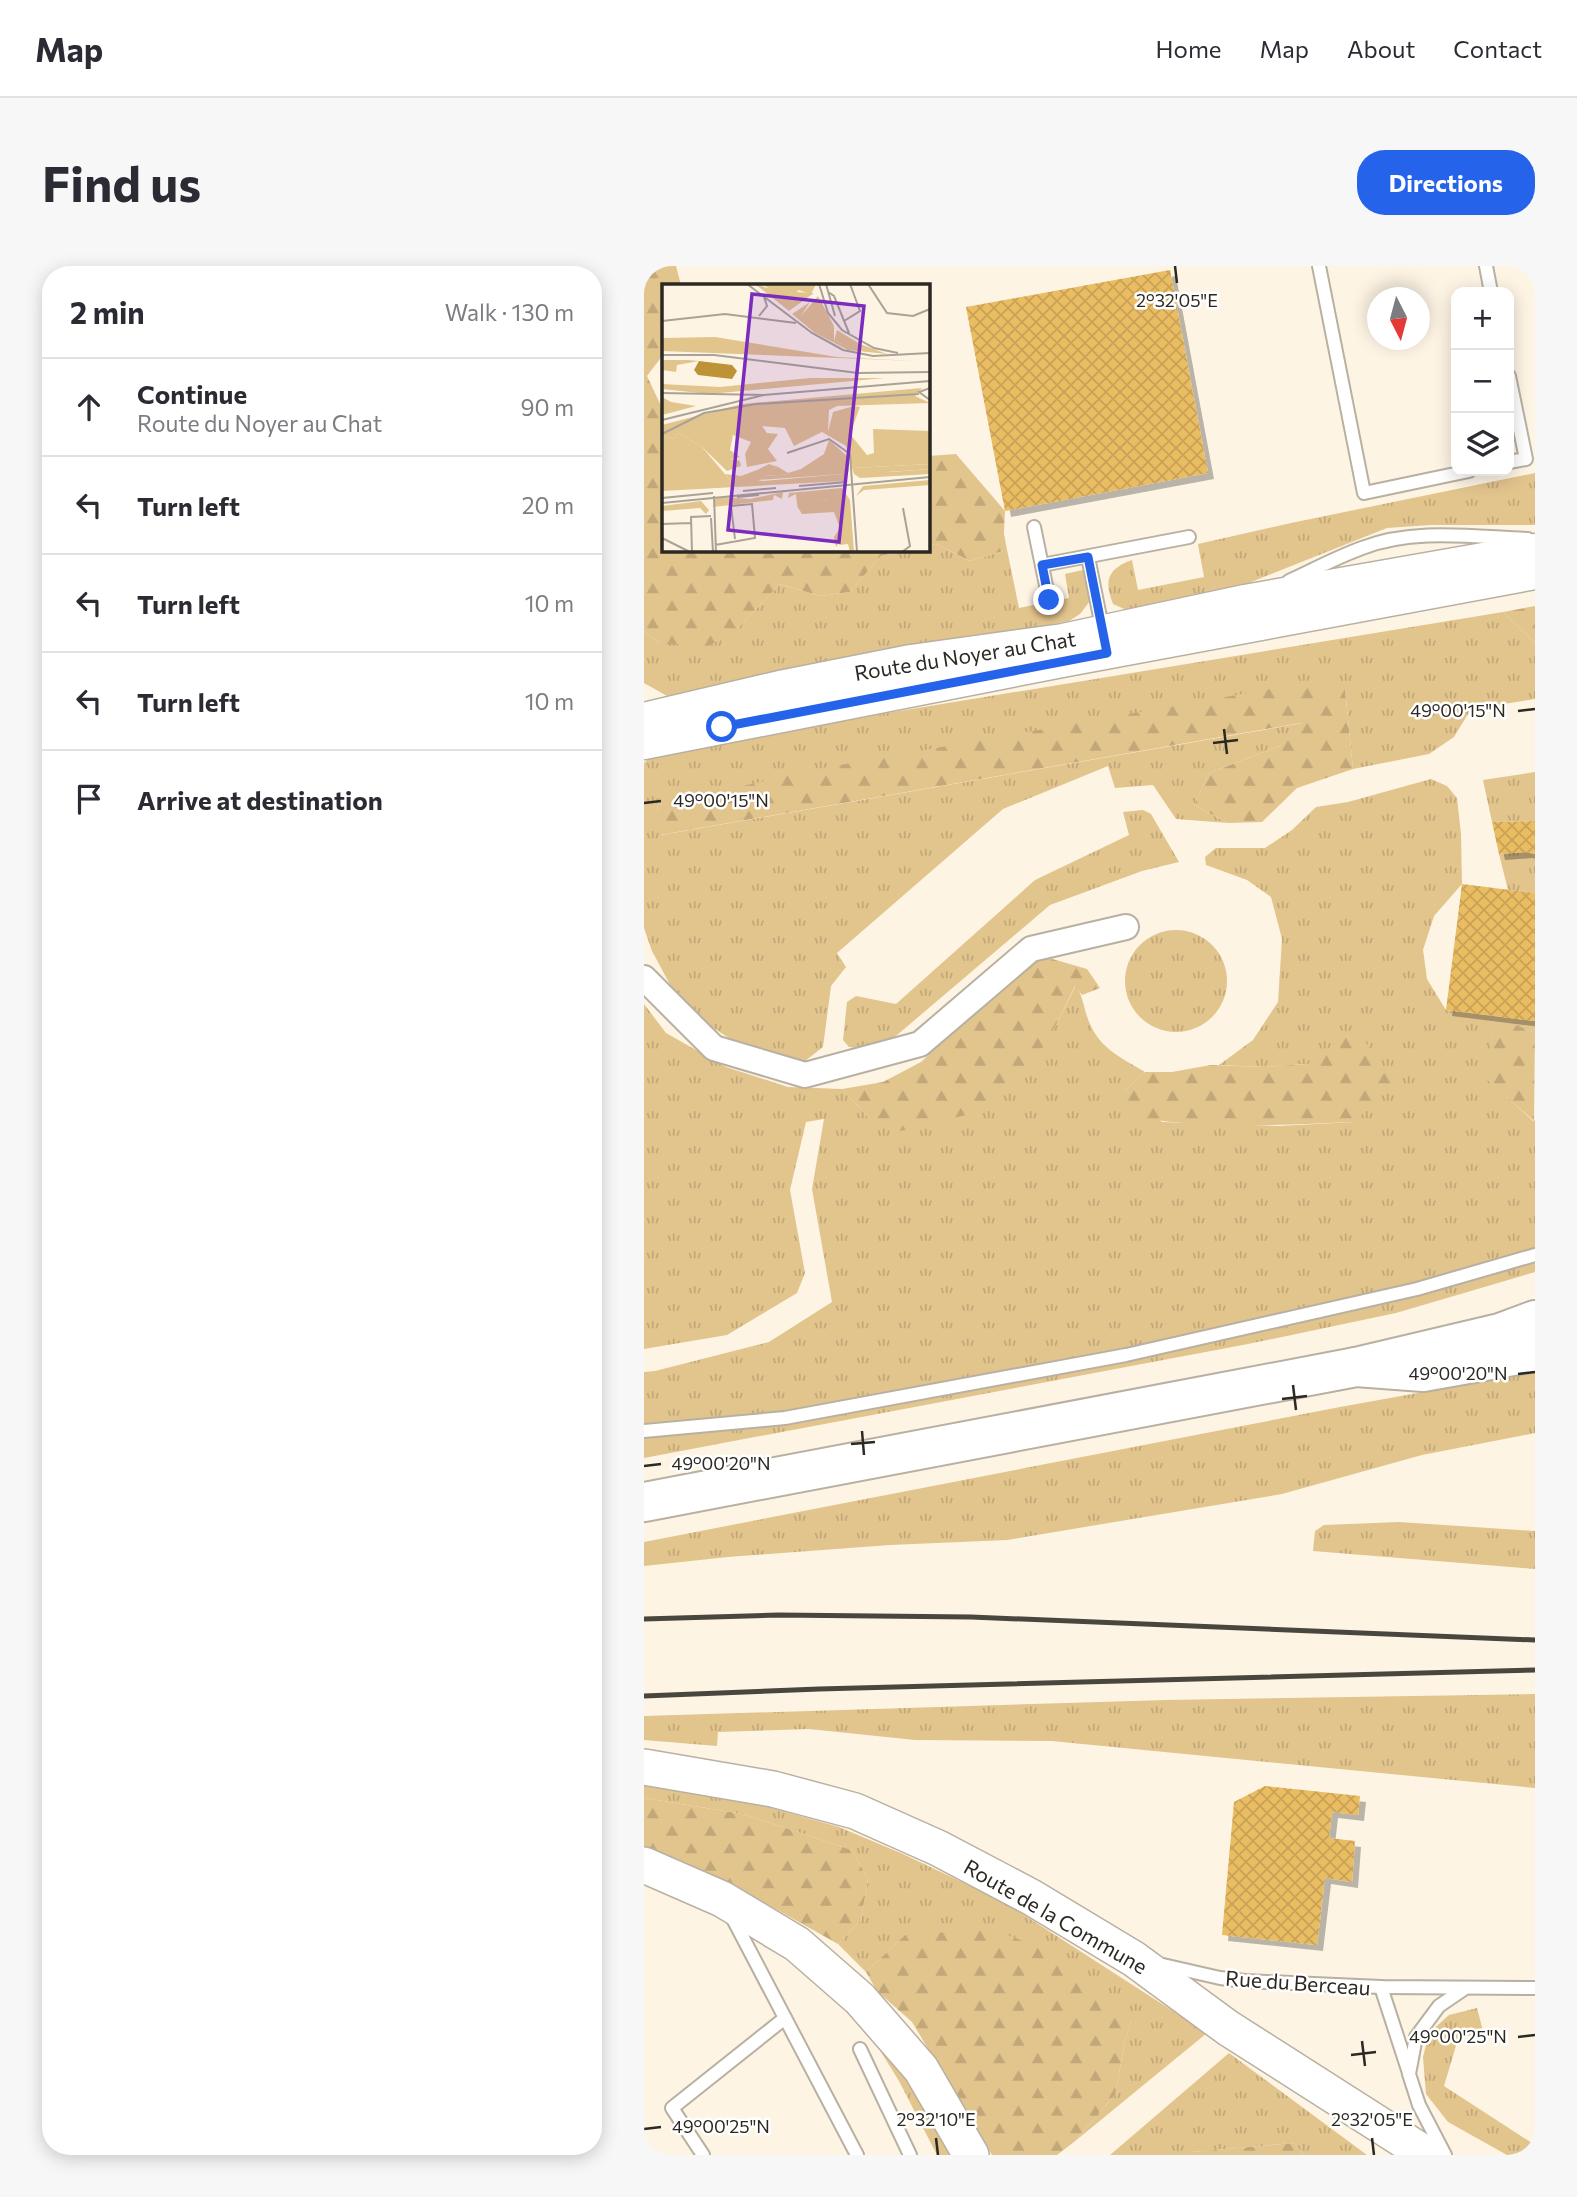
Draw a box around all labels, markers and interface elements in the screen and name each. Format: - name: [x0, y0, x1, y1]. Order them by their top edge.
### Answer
- text: Map: [35, 28, 103, 69]
- text: Home: [1156, 34, 1222, 63]
- text: Map: [1260, 34, 1309, 63]
- text: About: [1347, 34, 1415, 63]
- text: Contact: [1453, 34, 1542, 63]
- button: Directions: [1357, 150, 1535, 215]
- text: Find us: [42, 152, 201, 212]
- inset map: [662, 284, 929, 551]
- north arrow: [1367, 287, 1430, 350]
- map controls: [1451, 287, 1514, 476]
- button: +: [1451, 287, 1514, 350]
- text: 2°32'05"E: [1136, 289, 1218, 311]
- text: 2 min: [70, 293, 145, 330]
- text: Walk · 130 m: [445, 298, 574, 326]
- button: −: [1451, 350, 1514, 413]
- text: Continue: [137, 378, 247, 409]
- icon: ahead: [70, 388, 108, 426]
- text: 90 m: [521, 393, 574, 421]
- text: Route du Noyer au Chat: [137, 409, 382, 437]
- button: layers: [1451, 413, 1514, 476]
- icon: left: [70, 486, 108, 524]
- text: Turn left: [137, 490, 240, 521]
- text: 20 m: [522, 491, 574, 519]
- icon: left: [70, 584, 108, 622]
- route end: [1033, 584, 1064, 615]
- text: Turn left: [137, 588, 240, 619]
- text: 10 m: [525, 589, 574, 617]
- street label: Route du Noyer au Chat: [853, 625, 1077, 685]
- icon: left: [70, 682, 108, 720]
- text: Turn left: [137, 686, 240, 717]
- text: 10 m: [525, 687, 574, 715]
- text: 49°00'15"N: [1410, 699, 1506, 721]
- route start: [706, 711, 737, 742]
- icon: arrive: [70, 780, 108, 818]
- text: Arrive at destination: [137, 784, 383, 815]
- text: 49°00'15"N: [673, 789, 769, 811]
- text: 49°00'20"N: [1408, 1362, 1508, 1384]
- text: 49°00'20"N: [671, 1452, 771, 1474]
- street label: Route de la Commune: [960, 1853, 1152, 1979]
- street label: Rue du Berceau: [1225, 1964, 1371, 2000]
- text: 49°00'25"N: [1409, 2025, 1507, 2047]
- text: 2°32'10"E: [896, 2108, 976, 2130]
- text: 2°32'05"E: [1331, 2108, 1413, 2130]
- text: 49°00'25"N: [672, 2115, 770, 2137]

